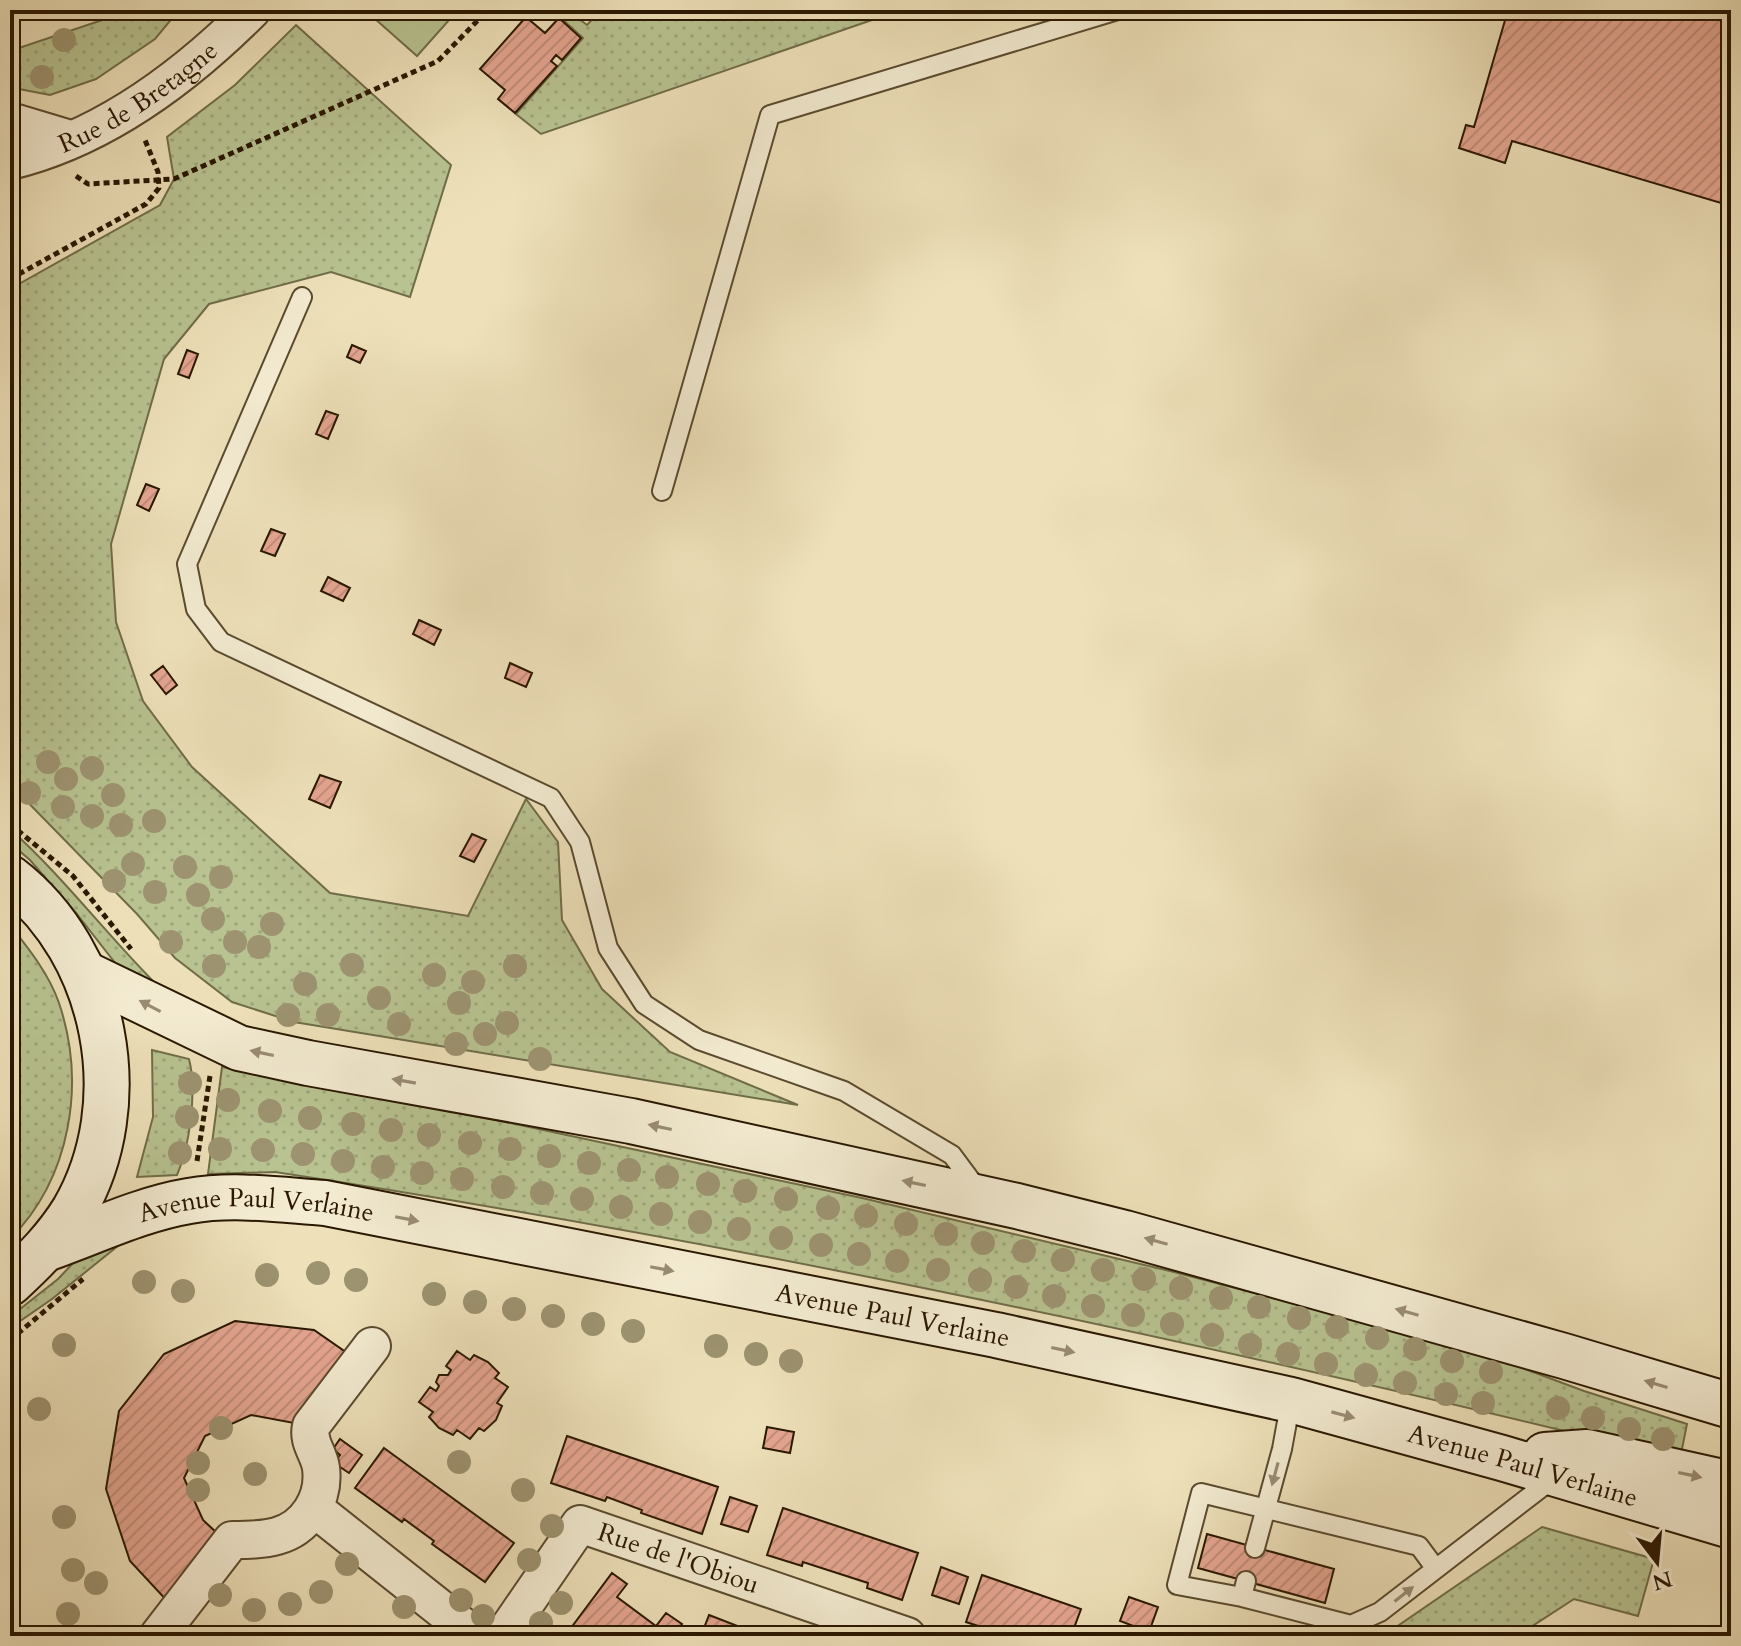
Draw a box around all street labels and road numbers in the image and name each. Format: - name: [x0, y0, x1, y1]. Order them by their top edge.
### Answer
- street label: Rue de Bretagne: [53, 33, 225, 161]
- street label: Avenue Paul Verlaine: [134, 1180, 377, 1231]
- street label: Avenue Paul Verlaine: [773, 1275, 1013, 1355]
- street label: Avenue Paul Verlaine: [1404, 1415, 1642, 1515]
- street label: Rue de l'Obiou: [593, 1514, 764, 1602]

